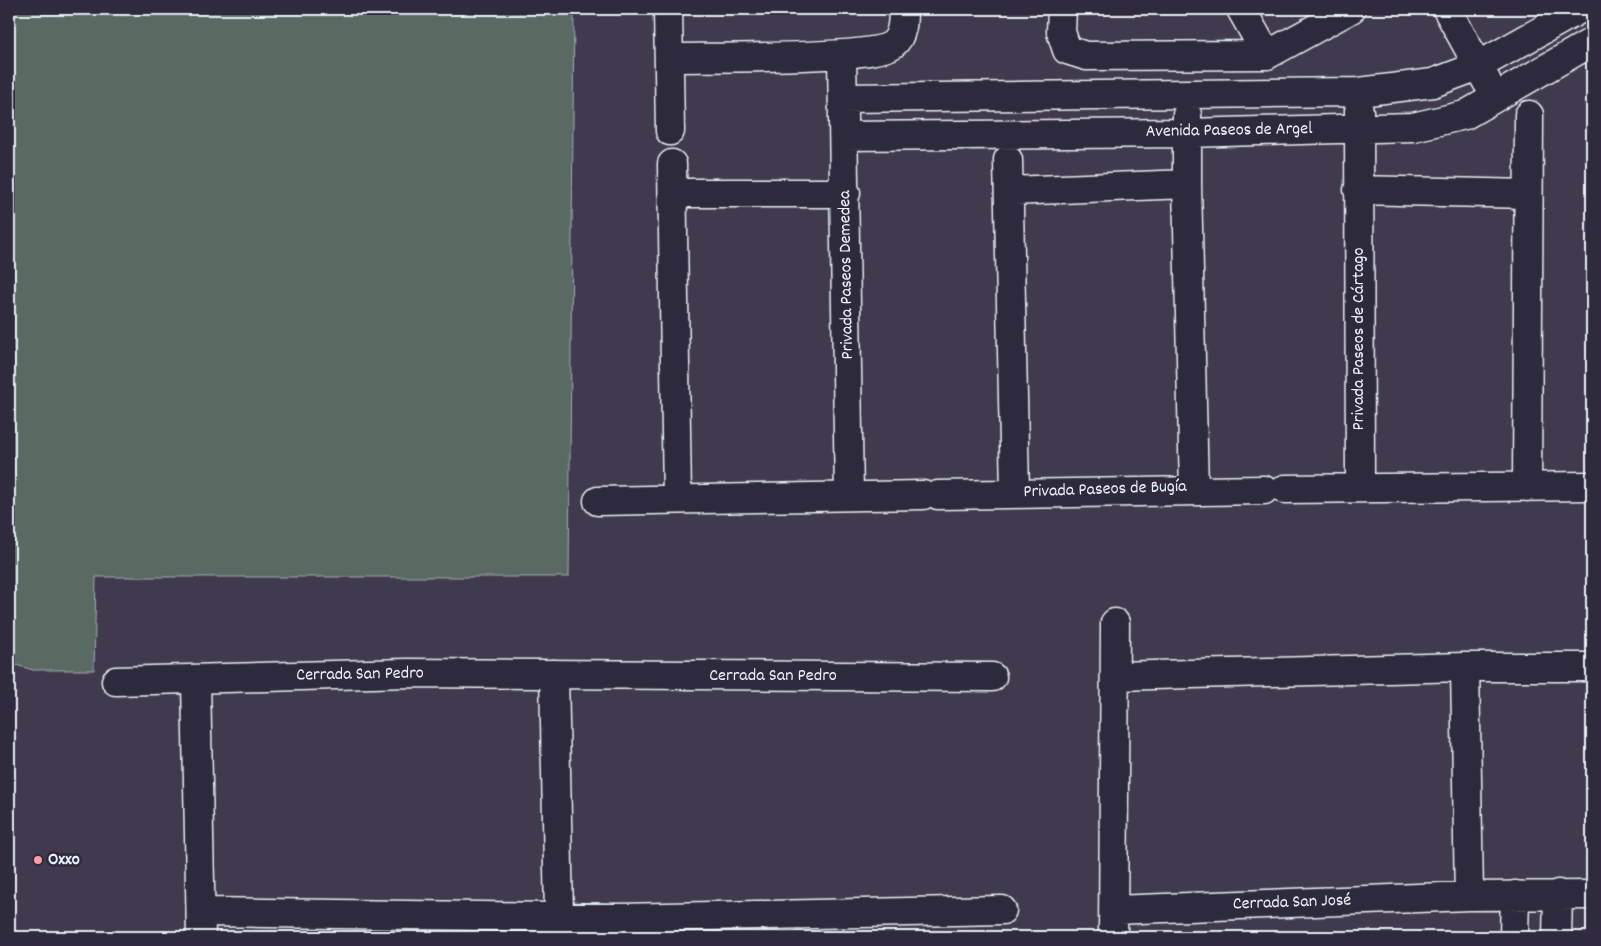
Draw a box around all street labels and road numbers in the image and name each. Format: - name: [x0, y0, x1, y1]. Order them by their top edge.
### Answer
- street label: Avenida Paseos de Argel: [1145, 117, 1313, 145]
- street label: Privada Paseos Demedea: [833, 190, 861, 360]
- street label: Privada Paseos de Cártago: [1347, 248, 1372, 430]
- street label: Privada Paseos de Bugía: [1023, 475, 1188, 505]
- street label: Cerrada San Pedro: [296, 661, 424, 689]
- street label: Cerrada San Pedro: [709, 664, 837, 689]
- street label: Cerrada San José: [1232, 888, 1352, 918]

